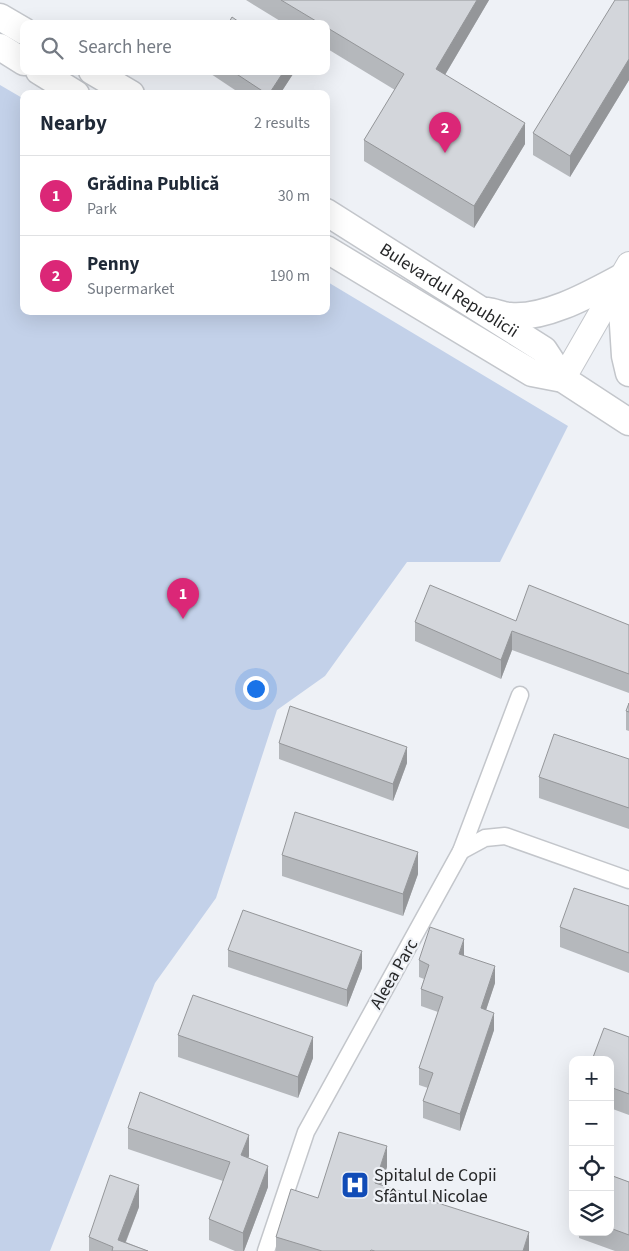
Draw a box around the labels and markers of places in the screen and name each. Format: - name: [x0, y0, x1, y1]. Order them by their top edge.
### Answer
- pin: 2: [429, 112, 461, 153]
- pin: 1: [167, 578, 199, 619]
- place label: Spitalul de Copii Sfântul Nicolae: [374, 1163, 497, 1209]
- hospital icon: Spitalul de Copii Sfântul Nicolae: [340, 1170, 370, 1200]

